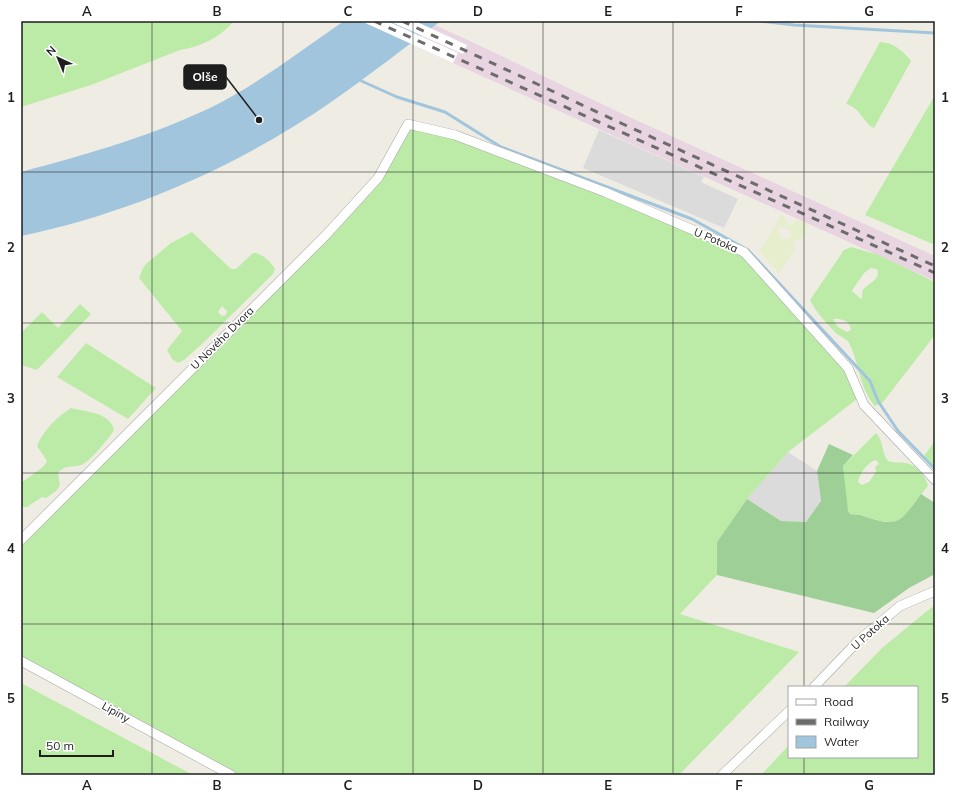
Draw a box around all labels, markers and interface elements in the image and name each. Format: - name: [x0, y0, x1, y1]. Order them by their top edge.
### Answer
- text: A: [82, 3, 92, 19]
- text: B: [213, 3, 222, 19]
- text: C: [344, 3, 353, 19]
- text: D: [473, 3, 483, 19]
- text: E: [604, 3, 612, 19]
- text: F: [735, 3, 743, 19]
- text: G: [864, 3, 874, 19]
- north arrow: [38, 38, 78, 78]
- text: N: [43, 43, 59, 59]
- callout: Olše: [184, 65, 226, 89]
- text: Olše: [192, 69, 218, 84]
- text: 1: [7, 89, 15, 105]
- text: 1: [941, 89, 949, 105]
- street label: U Potoka: [692, 225, 740, 255]
- text: 2: [7, 239, 15, 255]
- text: 2: [941, 239, 949, 255]
- street label: U Nového Dvora: [188, 304, 256, 372]
- text: 3: [7, 390, 15, 406]
- text: 3: [941, 390, 949, 406]
- text: 4: [7, 540, 15, 556]
- text: 4: [941, 540, 949, 556]
- street label: U Potoka: [848, 611, 892, 653]
- legend: [788, 686, 918, 758]
- text: 5: [7, 690, 15, 706]
- text: 5: [941, 690, 949, 706]
- text: Road: [824, 694, 853, 709]
- street label: Lipiny: [99, 699, 133, 725]
- text: Railway: [824, 714, 870, 729]
- scale bar: [40, 732, 113, 758]
- text: Water: [824, 734, 860, 749]
- text: 50 m: [46, 738, 74, 753]
- text: A: [82, 777, 92, 793]
- text: B: [213, 777, 222, 793]
- text: C: [344, 777, 353, 793]
- text: D: [473, 777, 483, 793]
- text: E: [604, 777, 612, 793]
- text: F: [735, 777, 743, 793]
- text: G: [864, 777, 874, 793]

